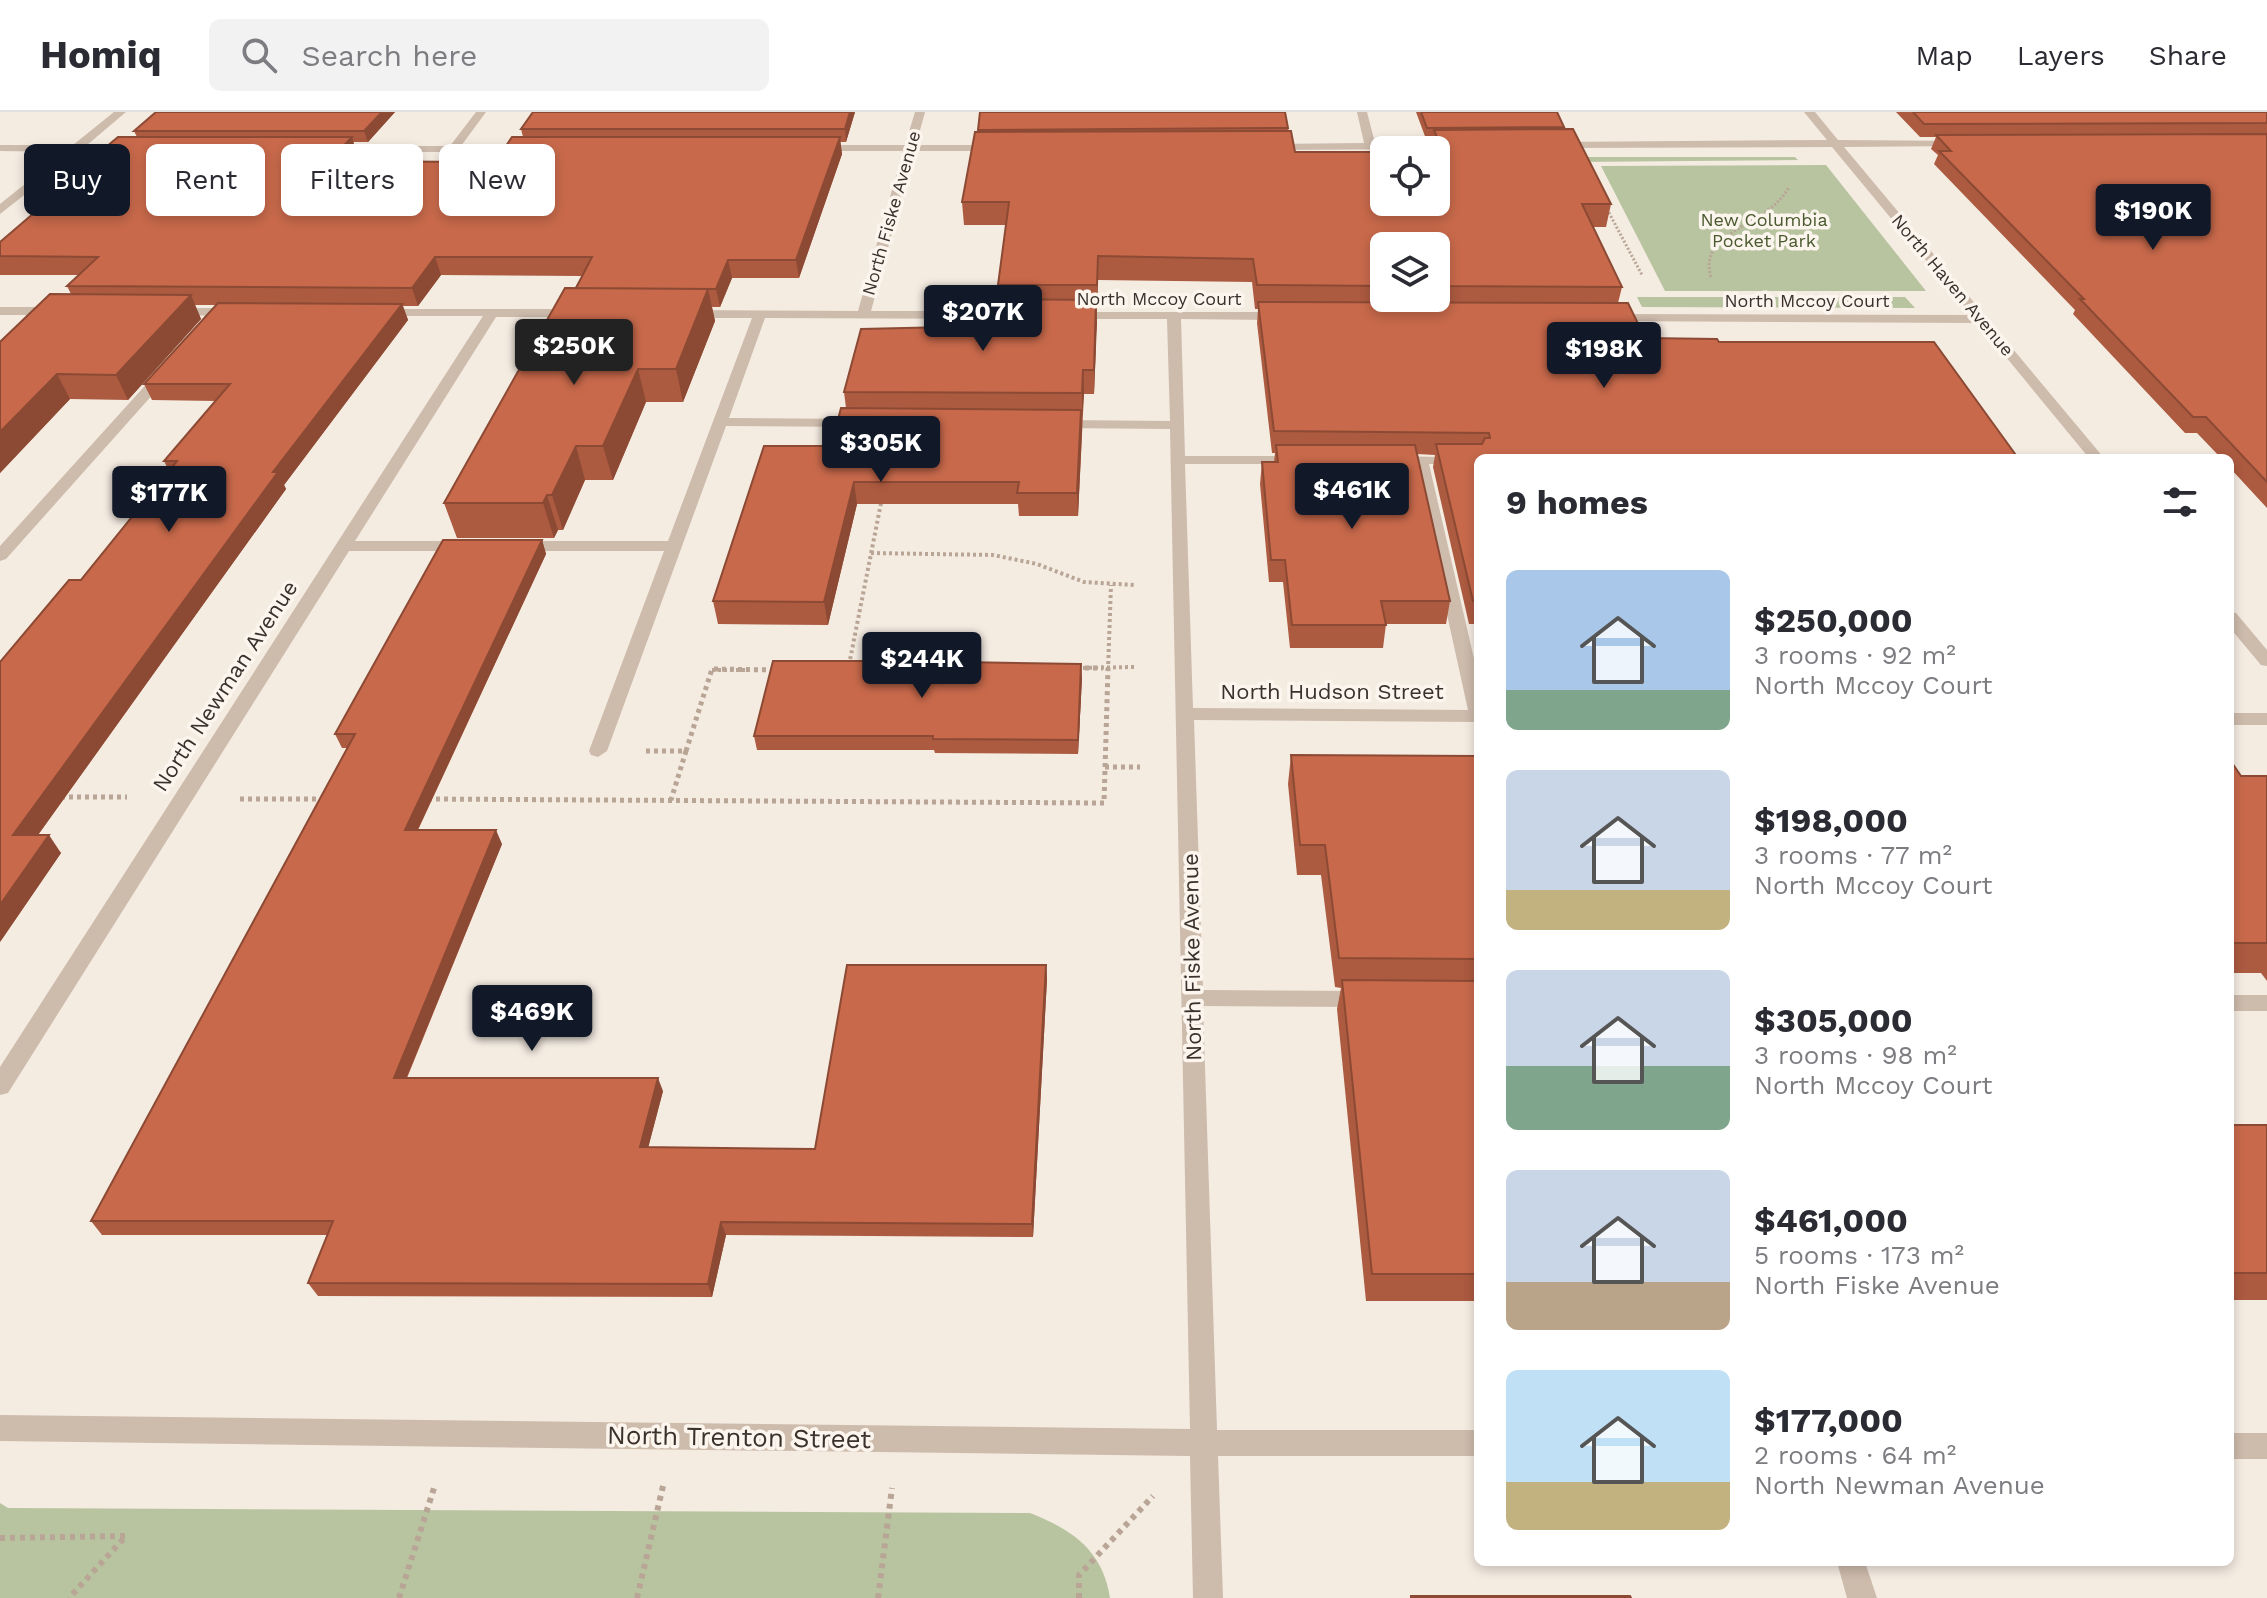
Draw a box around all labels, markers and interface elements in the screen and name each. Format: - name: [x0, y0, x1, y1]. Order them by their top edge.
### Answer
- search box: [209, 19, 769, 91]
- text: Homiq: [40, 33, 161, 77]
- icon: search: [237, 33, 281, 77]
- text: Search here: [301, 38, 477, 73]
- text: Map: [1916, 39, 1973, 72]
- text: Layers: [2017, 39, 2105, 72]
- text: Share: [2149, 39, 2227, 72]
- street label: North Fiske Avenue: [857, 128, 925, 298]
- map controls: [1370, 136, 1450, 312]
- button: locate: [1370, 136, 1450, 216]
- chip: Buy: [24, 144, 130, 216]
- chip: Rent: [146, 144, 265, 216]
- chip: Filters: [281, 144, 423, 216]
- chip: New: [439, 144, 555, 216]
- pin: $190K: [2097, 184, 2209, 252]
- text: $190K: [2114, 195, 2192, 225]
- park label: New Columbia Pocket Park: [1700, 209, 1828, 251]
- street label: North Haven Avenue: [1888, 210, 2018, 360]
- button: layers: [1370, 232, 1450, 312]
- pin: $207K: [927, 285, 1039, 353]
- street label: North Mccoy Court: [1077, 288, 1242, 309]
- street label: North Mccoy Court: [1725, 290, 1890, 311]
- text: $207K: [942, 296, 1024, 326]
- pin: $250K: [518, 319, 630, 387]
- pin: $198K: [1548, 322, 1660, 390]
- text: $250K: [533, 330, 615, 360]
- text: $198K: [1565, 333, 1643, 363]
- pin: $305K: [825, 416, 937, 484]
- text: $305K: [840, 427, 922, 457]
- pin: $461K: [1296, 463, 1408, 531]
- pin: $177K: [113, 466, 225, 534]
- text: $461K: [1313, 474, 1391, 504]
- text: $177K: [130, 477, 208, 507]
- icon: filters: [2158, 480, 2202, 524]
- text: 9 homes: [1506, 482, 1648, 522]
- street label: North Newman Avenue: [148, 576, 302, 796]
- text: $250,000: [1754, 600, 1913, 640]
- icon: home: [1570, 602, 1666, 698]
- pin: $244K: [866, 632, 978, 700]
- text: 3 rooms · 92 m²: [1754, 640, 1956, 670]
- text: $244K: [880, 643, 964, 673]
- text: North Mccoy Court: [1754, 670, 1992, 700]
- street label: North Hudson Street: [1220, 679, 1444, 704]
- text: $198,000: [1754, 800, 1908, 840]
- icon: home: [1570, 802, 1666, 898]
- text: 3 rooms · 77 m²: [1754, 840, 1952, 870]
- street label: North Fiske Avenue: [1178, 853, 1206, 1061]
- text: North Mccoy Court: [1754, 870, 1992, 900]
- pin: $469K: [476, 985, 588, 1053]
- text: $469K: [490, 996, 574, 1026]
- text: $305,000: [1754, 1000, 1913, 1040]
- icon: home: [1570, 1002, 1666, 1098]
- text: 3 rooms · 98 m²: [1754, 1040, 1957, 1070]
- text: North Mccoy Court: [1754, 1070, 1992, 1100]
- text: $461,000: [1754, 1200, 1908, 1240]
- icon: home: [1570, 1202, 1666, 1298]
- text: 5 rooms · 173 m²: [1754, 1240, 1964, 1270]
- text: North Fiske Avenue: [1754, 1270, 2000, 1300]
- text: $177,000: [1754, 1400, 1903, 1440]
- icon: home: [1570, 1402, 1666, 1498]
- street label: North Trenton Street: [607, 1420, 871, 1454]
- text: 2 rooms · 64 m²: [1754, 1440, 1956, 1470]
- text: North Newman Avenue: [1754, 1470, 2045, 1500]

